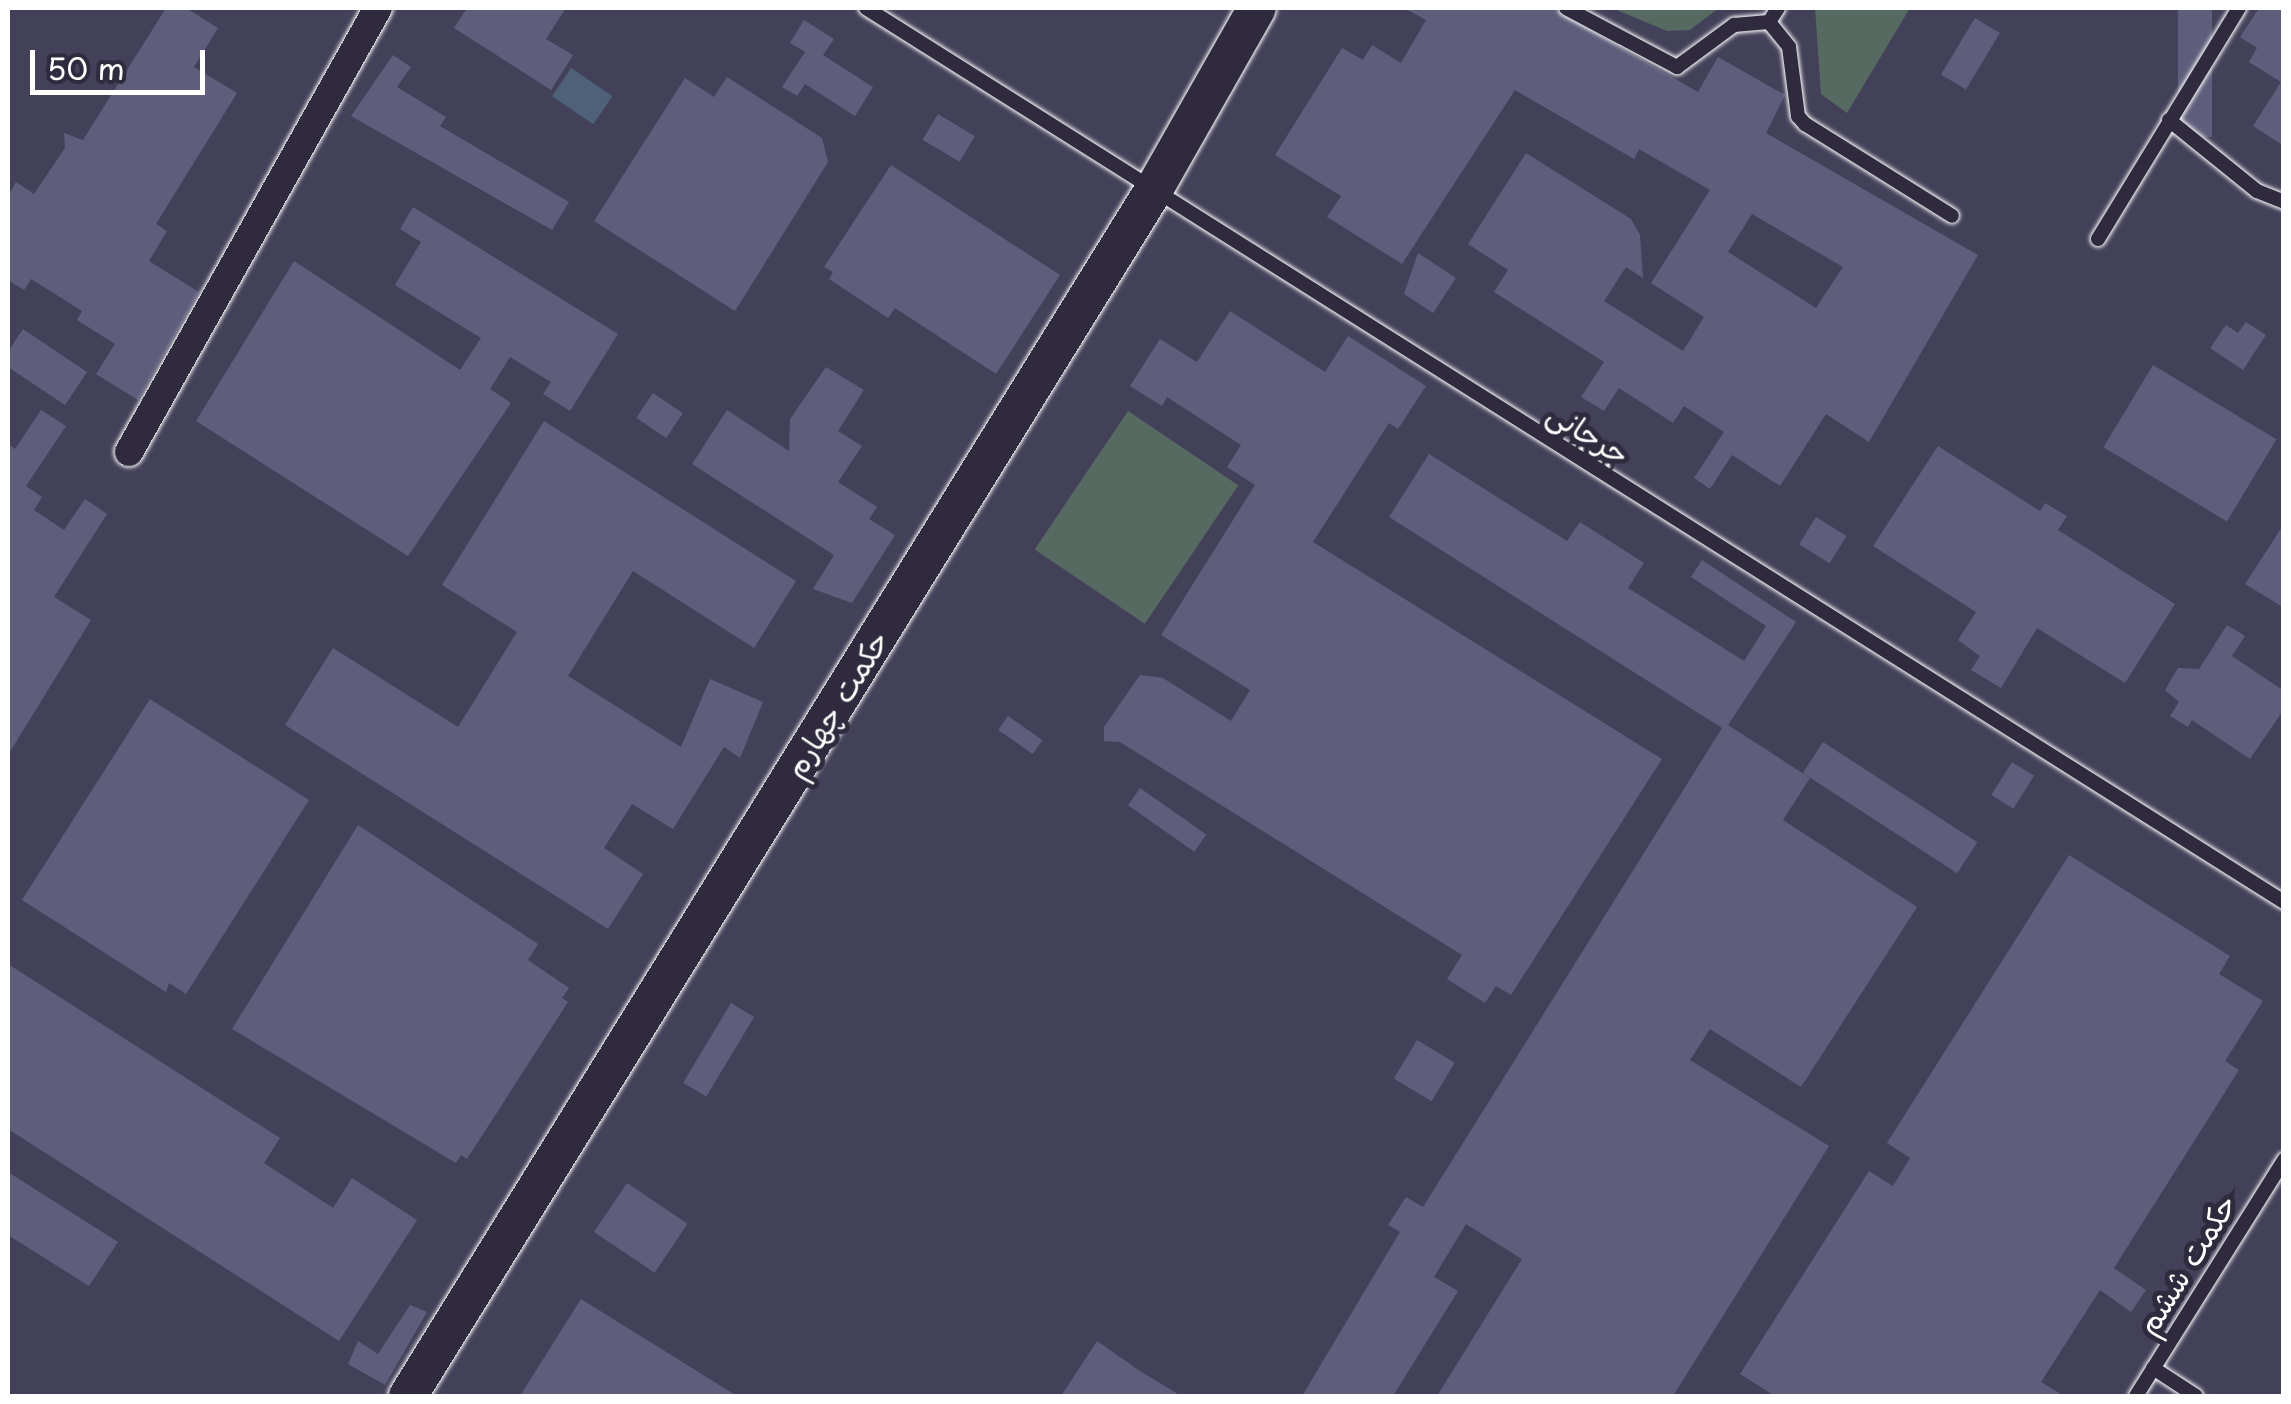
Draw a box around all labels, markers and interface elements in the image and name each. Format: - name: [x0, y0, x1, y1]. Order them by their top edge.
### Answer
- scale bar: [35, 30, 210, 92]
- text: 50 m: [47, 45, 125, 90]
- street label: جرجانی: [1542, 394, 1636, 472]
- street label: حکمت چهارم: [776, 624, 896, 784]
- street label: حکمت ششم: [2129, 1187, 2243, 1341]

